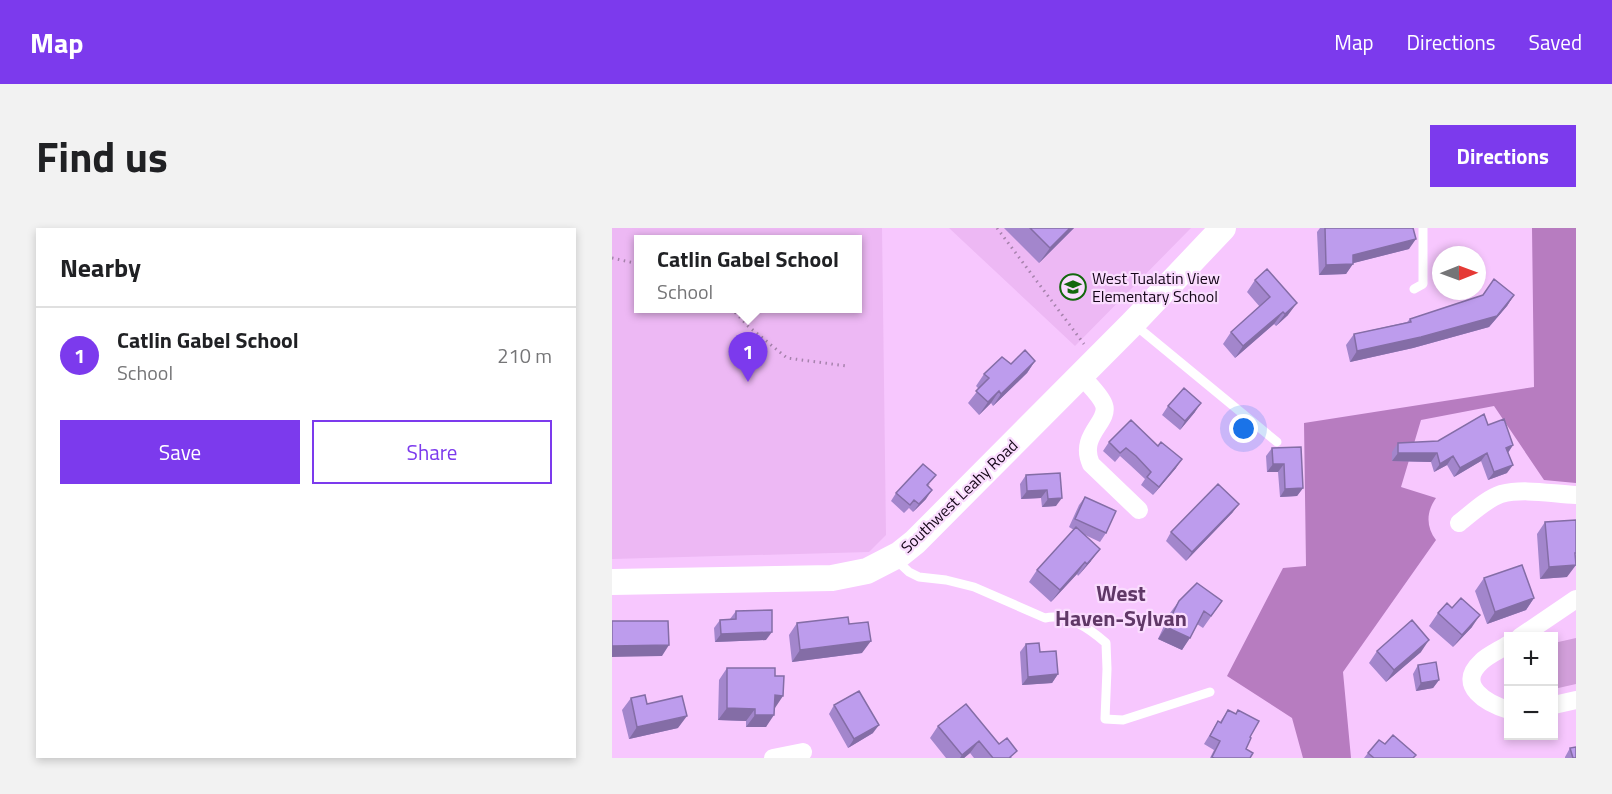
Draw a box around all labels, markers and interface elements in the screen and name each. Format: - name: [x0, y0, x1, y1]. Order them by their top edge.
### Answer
- text: Map: [30, 21, 84, 64]
- text: Map: [1334, 26, 1374, 58]
- text: Directions: [1407, 26, 1496, 58]
- text: Saved: [1529, 26, 1582, 58]
- text: Find us: [36, 124, 168, 188]
- button: Directions: [1430, 125, 1576, 187]
- popup: [634, 235, 862, 313]
- text: Catlin Gabel School: [657, 242, 839, 276]
- north arrow: [1432, 246, 1486, 300]
- text: Nearby: [60, 248, 141, 287]
- place label: West Tualatin View Elementary School: [1092, 266, 1220, 308]
- school or university icon: West Tualatin View Elementary School: [1058, 272, 1088, 302]
- text: School: [657, 276, 713, 307]
- text: Catlin Gabel School: [117, 323, 299, 357]
- pin: 1: [728, 332, 768, 382]
- text: 1: [74, 340, 85, 371]
- text: 210 m: [497, 340, 552, 371]
- text: School: [117, 357, 173, 388]
- your location: [1229, 414, 1258, 443]
- button: Save: [60, 420, 300, 484]
- button: Share: [312, 420, 552, 484]
- street label: Southwest Leahy Road: [895, 434, 1023, 558]
- district label: West Haven-Sylvan: [1055, 576, 1187, 635]
- map controls: [1504, 632, 1558, 740]
- button: +: [1504, 632, 1558, 686]
- button: −: [1504, 686, 1558, 740]

